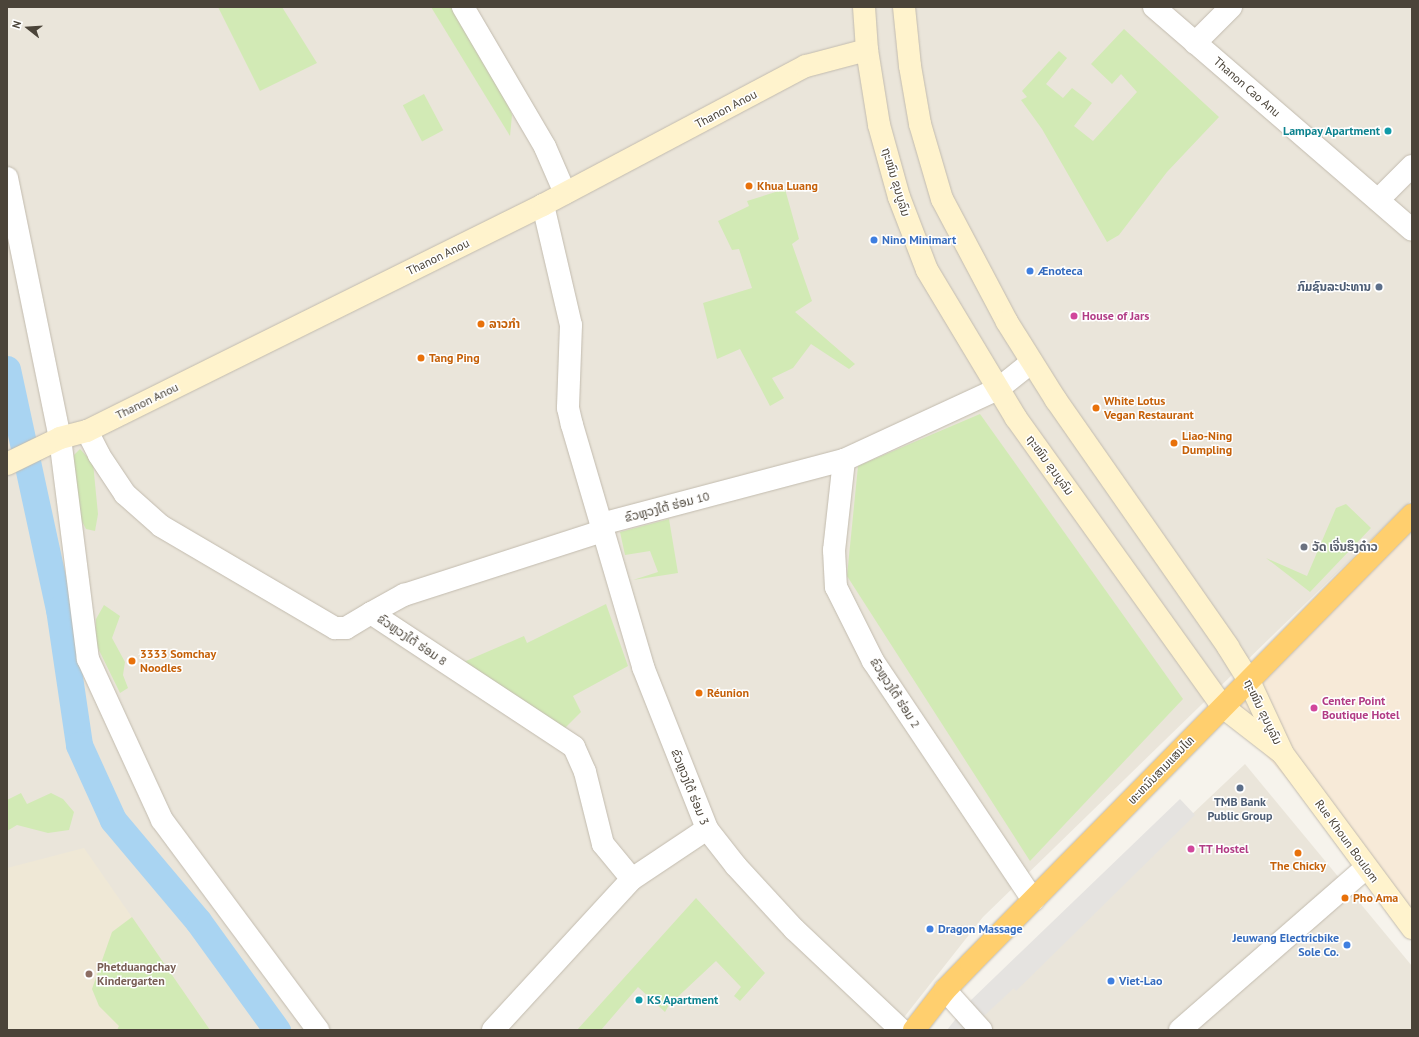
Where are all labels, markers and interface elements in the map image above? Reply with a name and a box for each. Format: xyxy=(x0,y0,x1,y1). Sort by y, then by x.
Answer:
north arrow xyxy=(8,8,48,48)
text: N xyxy=(9,19,24,30)
street label: Thanon Cao Anu xyxy=(1210,54,1284,120)
street label: Thanon Anou xyxy=(692,87,760,131)
place label: Lampay Apartment xyxy=(1282,124,1380,138)
marker: Lampay Apartment xyxy=(1383,126,1393,136)
street label: ຖະໜົນ ຂຸນບູລົມ xyxy=(879,146,913,218)
place label: Khua Luang xyxy=(757,179,818,193)
marker: Khua Luang xyxy=(744,181,754,191)
place label: Nino Minimart xyxy=(882,233,956,247)
marker: Nino Minimart xyxy=(869,235,879,245)
street label: Thanon Anou xyxy=(404,236,472,278)
place label: Ænoteca xyxy=(1038,264,1083,278)
marker: Ænoteca xyxy=(1025,266,1035,276)
place label: ກົມຊົນລະປະທານ xyxy=(1297,280,1371,294)
marker: ກົມຊົນລະປະທານ xyxy=(1374,282,1384,292)
place label: House of Jars xyxy=(1082,309,1149,323)
marker: House of Jars xyxy=(1069,311,1079,321)
place label: ລາວກໍາ xyxy=(489,317,520,331)
marker: ລາວກໍາ xyxy=(476,319,486,329)
place label: Tang Ping xyxy=(429,351,480,365)
marker: Tang Ping xyxy=(416,353,426,363)
street label: Thanon Anou xyxy=(113,380,181,422)
place label: White Lotus Vegan Restaurant xyxy=(1104,394,1194,422)
marker: White Lotus Vegan Restaurant xyxy=(1091,403,1101,413)
place label: Liao-Ning Dumpling xyxy=(1182,429,1232,457)
street label: ຖະໜົນ ຂຸນບູລົມ xyxy=(1023,432,1077,498)
marker: Liao-Ning Dumpling xyxy=(1169,438,1179,448)
street label: ຂົວຫຼວງໃຕ້ ຮ່ອມ 10 xyxy=(623,489,711,525)
place label: ວັດ ເຈີ່ນຮຶງດ໋າວ xyxy=(1312,540,1378,554)
marker: ວັດ ເຈີ່ນຮຶງດ໋າວ xyxy=(1299,542,1309,552)
street label: ຂົວຫຼວງໃຕ້ ຮ່ອມ 8 xyxy=(374,611,450,669)
place label: 3333 Somchay Noodles xyxy=(140,647,216,675)
street label: ຂົວຫຼວງໃຕ້ ຮ່ອມ 2 xyxy=(867,655,923,731)
marker: 3333 Somchay Noodles xyxy=(127,656,137,666)
street label: ຖະໜົນ ຂຸນບູລົມ xyxy=(1241,677,1285,747)
place label: Réunion xyxy=(707,686,749,700)
marker: Réunion xyxy=(694,688,704,698)
place label: Center Point Boutique Hotel xyxy=(1322,694,1399,722)
marker: Center Point Boutique Hotel xyxy=(1309,703,1319,713)
street label: ທະຫນົນສາມແສນໄທ xyxy=(1125,733,1197,807)
street label: ຂົວຫຼວງໃຕ້ ຮ່ອມ 3 xyxy=(668,747,712,827)
marker: TMB Bank Public Group xyxy=(1235,783,1245,793)
place label: TMB Bank Public Group xyxy=(1207,795,1273,823)
street label: Rue Khoun Boulom xyxy=(1312,797,1382,885)
place label: TT Hostel xyxy=(1199,842,1249,856)
marker: TT Hostel xyxy=(1186,844,1196,854)
marker: The Chicky xyxy=(1293,848,1303,858)
place label: The Chicky xyxy=(1270,859,1326,873)
place label: Pho Ama xyxy=(1353,891,1399,905)
marker: Pho Ama xyxy=(1340,893,1350,903)
place label: Dragon Massage xyxy=(938,922,1023,936)
marker: Dragon Massage xyxy=(925,924,935,934)
place label: Jeuwang Electricbike Sole Co. xyxy=(1232,931,1339,959)
marker: Jeuwang Electricbike Sole Co. xyxy=(1342,940,1352,950)
place label: Phetduangchay Kindergarten xyxy=(97,960,176,988)
marker: Phetduangchay Kindergarten xyxy=(84,969,94,979)
place label: Viet-Lao xyxy=(1119,974,1162,988)
marker: Viet-Lao xyxy=(1106,976,1116,986)
place label: KS Apartment xyxy=(647,993,719,1007)
marker: KS Apartment xyxy=(634,995,644,1005)

